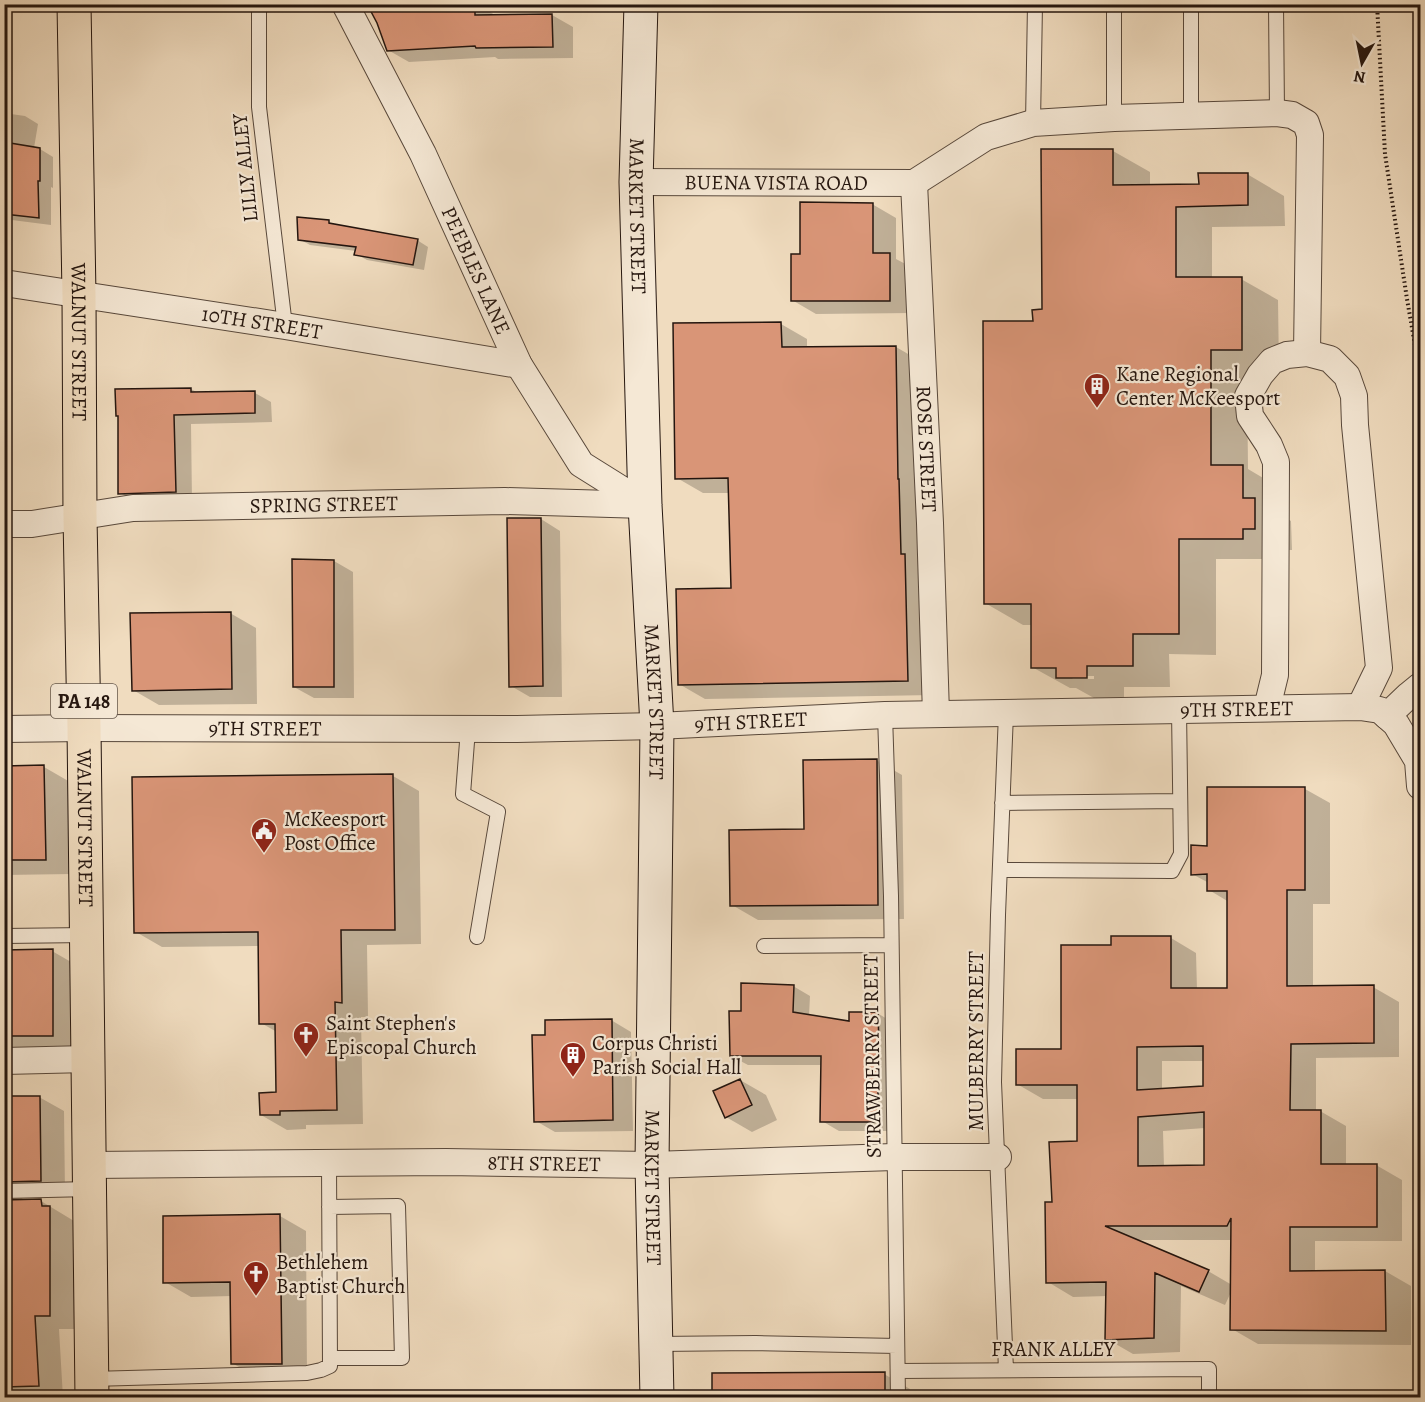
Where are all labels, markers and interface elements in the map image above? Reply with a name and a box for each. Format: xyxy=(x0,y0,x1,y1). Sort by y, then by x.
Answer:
north arrow xyxy=(1332,33,1392,93)
text: N xyxy=(1352,65,1367,89)
street label: LILLY ALLEY xyxy=(225,112,265,224)
street label: MARKET STREET xyxy=(622,138,653,295)
street label: BUENA VISTA ROAD xyxy=(684,168,868,197)
street label: PEEBLES LANE xyxy=(435,202,517,339)
street label: WALNUT STREET xyxy=(64,262,94,422)
street label: 10TH STREET xyxy=(200,299,325,346)
place label: Kane Regional Center McKeesport xyxy=(1116,360,1280,412)
building icon: Kane Regional Center McKeesport xyxy=(1082,371,1112,409)
street label: ROSE STREET xyxy=(910,385,943,513)
street label: SPRING STREET xyxy=(249,489,399,520)
street label: MARKET STREET xyxy=(637,623,671,780)
road number: PA 148 xyxy=(51,684,117,718)
street label: 9TH STREET xyxy=(1180,694,1294,724)
street label: 9TH STREET xyxy=(694,705,808,738)
street label: 9TH STREET xyxy=(209,714,322,743)
street label: WALNUT STREET xyxy=(70,748,100,908)
place label: McKeesport Post Office xyxy=(284,805,386,857)
public building icon: McKeesport Post Office xyxy=(249,816,279,854)
street label: MULBERRY STREET xyxy=(962,950,990,1131)
street label: STRAWBERRY STREET xyxy=(856,953,888,1158)
place label: Saint Stephen's Episcopal Church xyxy=(326,1009,477,1061)
church icon: Saint Stephen's Episcopal Church xyxy=(291,1020,321,1058)
place label: Corpus Christi Parish Social Hall xyxy=(592,1029,741,1081)
building icon: Corpus Christi Parish Social Hall xyxy=(558,1040,588,1078)
street label: MARKET STREET xyxy=(638,1109,668,1266)
street label: 8TH STREET xyxy=(487,1149,601,1178)
place label: Bethlehem Baptist Church xyxy=(276,1248,405,1300)
church icon: Bethlehem Baptist Church xyxy=(241,1259,271,1297)
street label: FRANK ALLEY xyxy=(991,1335,1116,1363)

